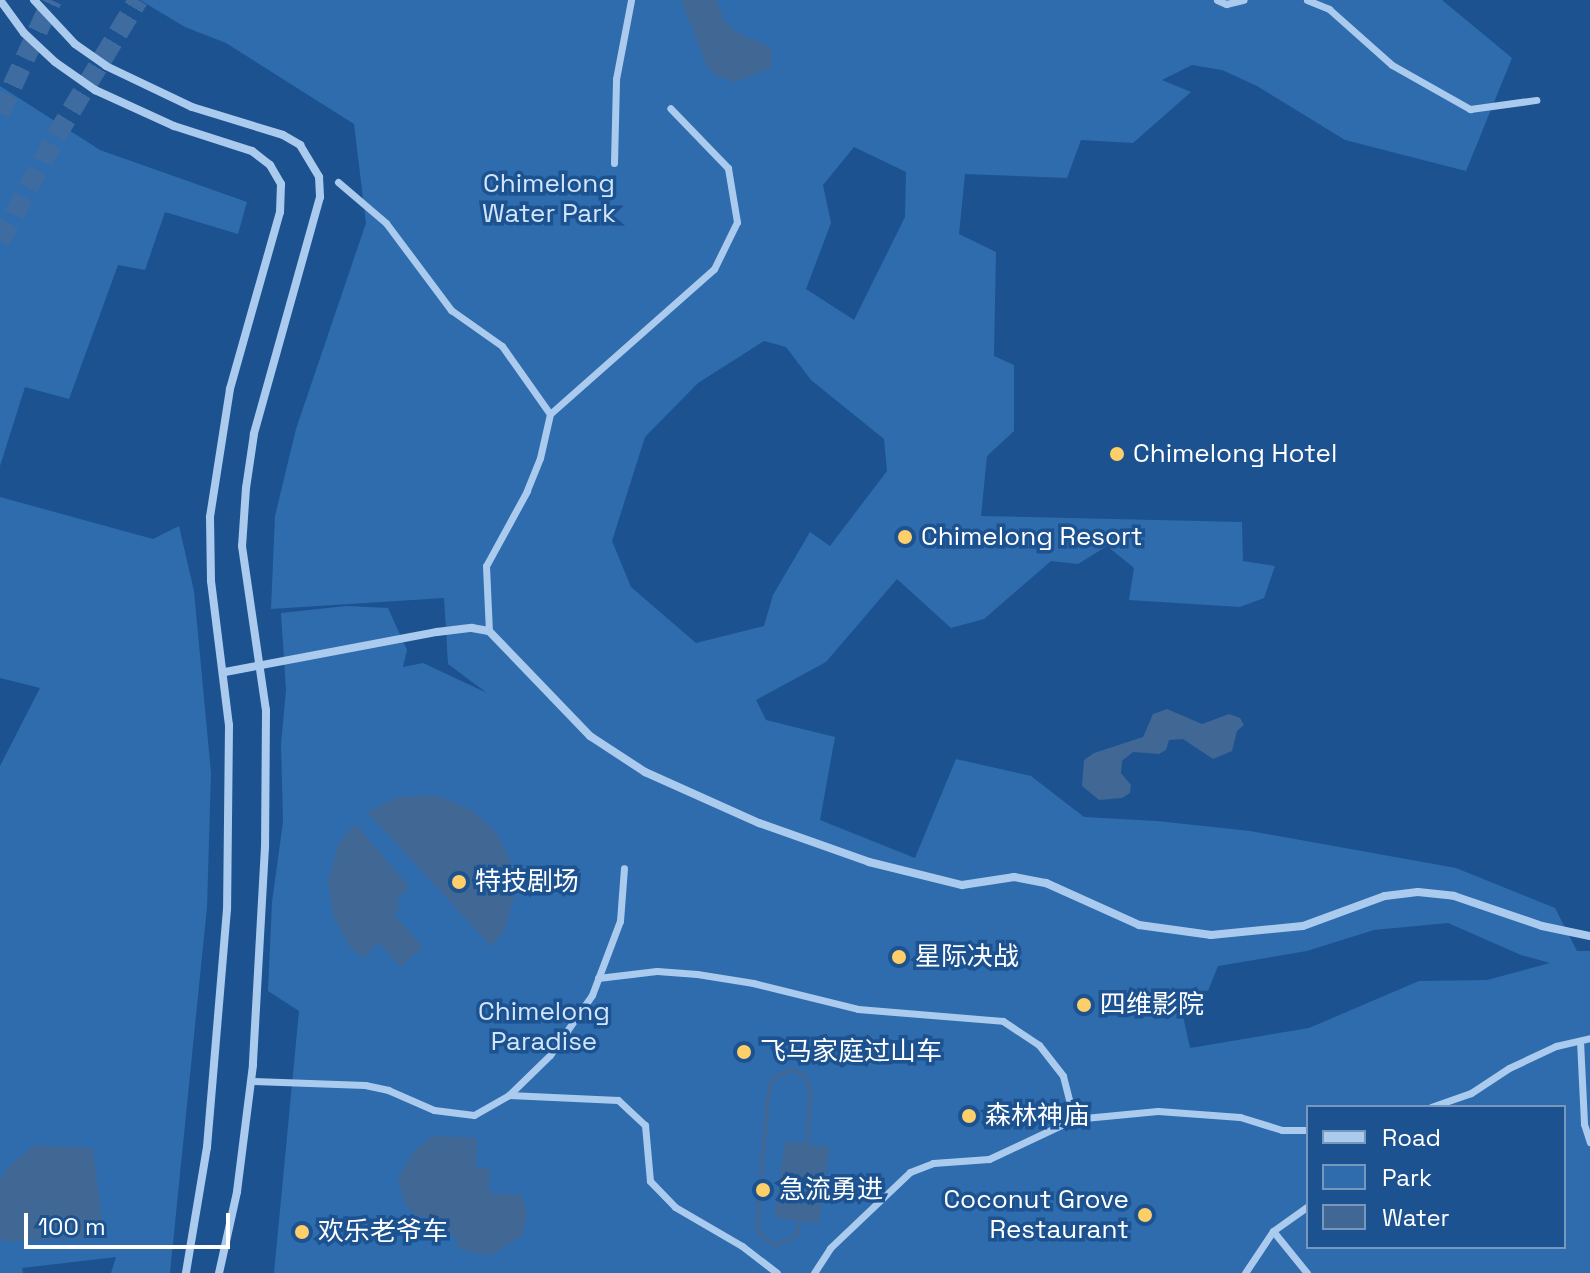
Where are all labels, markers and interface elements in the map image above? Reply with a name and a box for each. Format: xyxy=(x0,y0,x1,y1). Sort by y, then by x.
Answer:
park label: Chimelong Water Park xyxy=(482,168,616,230)
place label: Chimelong Hotel xyxy=(1133,438,1337,470)
marker: Chimelong Hotel xyxy=(1108,445,1126,463)
place label: Chimelong Resort xyxy=(921,521,1143,553)
marker: Chimelong Resort xyxy=(896,528,914,546)
place label: 特技剧场 xyxy=(475,866,579,898)
marker: 特技剧场 xyxy=(450,873,468,891)
place label: 星际决战 xyxy=(915,941,1019,973)
marker: 星际决战 xyxy=(890,948,908,966)
place label: 四维影院 xyxy=(1100,989,1204,1021)
park label: Chimelong Paradise xyxy=(478,996,610,1058)
marker: 四维影院 xyxy=(1075,996,1093,1014)
place label: 飞马家庭过山车 xyxy=(760,1036,942,1068)
marker: 飞马家庭过山车 xyxy=(735,1043,753,1061)
place label: 森林神庙 xyxy=(985,1100,1089,1132)
legend xyxy=(1306,1105,1566,1249)
marker: 森林神庙 xyxy=(960,1107,978,1125)
text: Road xyxy=(1382,1122,1441,1153)
text: Park xyxy=(1382,1162,1432,1193)
place label: 急流勇进 xyxy=(779,1174,883,1206)
marker: 急流勇进 xyxy=(754,1181,772,1199)
place label: Coconut Grove Restaurant xyxy=(943,1184,1129,1246)
scale bar xyxy=(28,1197,234,1247)
text: Water xyxy=(1382,1202,1450,1233)
marker: Coconut Grove Restaurant xyxy=(1136,1206,1154,1224)
text: 100 m xyxy=(38,1211,106,1242)
place label: 欢乐老爷车 xyxy=(318,1216,448,1248)
marker: 欢乐老爷车 xyxy=(293,1223,311,1241)

